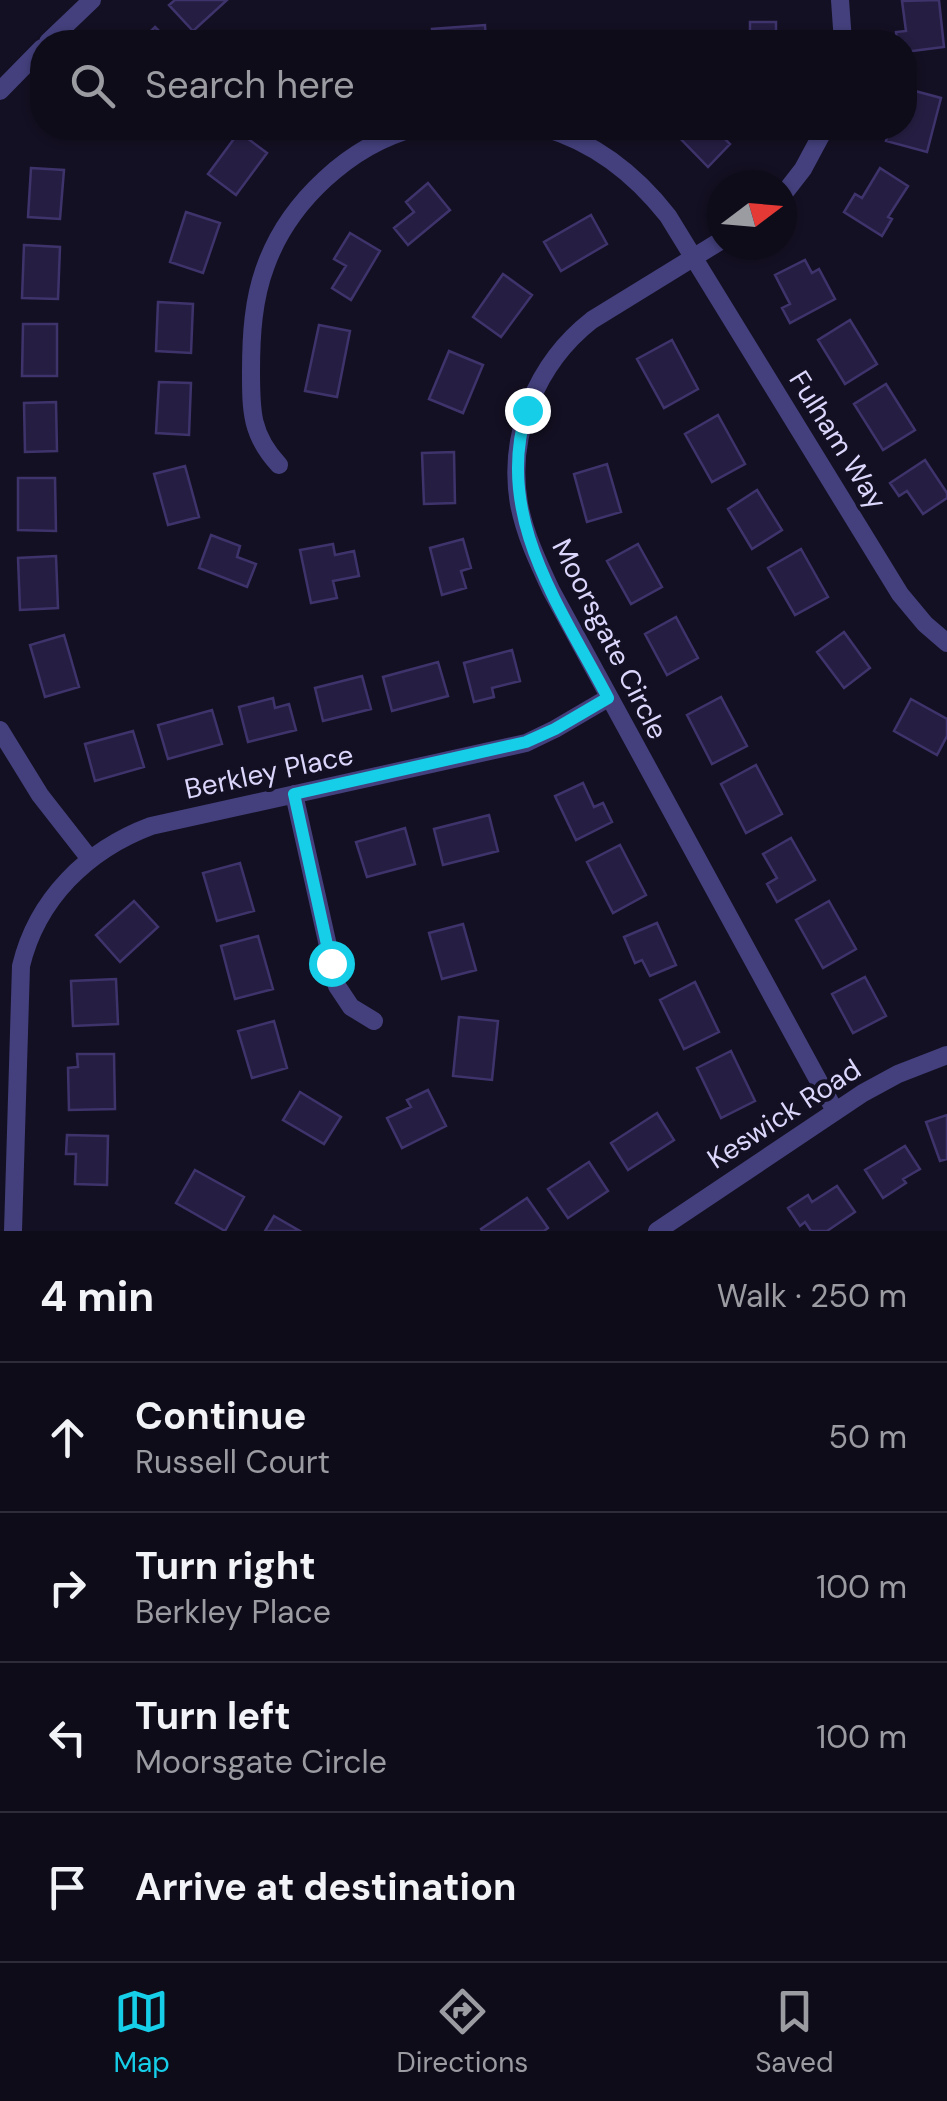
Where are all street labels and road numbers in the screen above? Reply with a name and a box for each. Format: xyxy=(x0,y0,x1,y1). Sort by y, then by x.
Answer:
street label: Fulham Way xyxy=(781,364,895,516)
street label: Moorsgate Circle xyxy=(543,532,677,746)
street label: Berkley Place xyxy=(181,736,357,808)
street label: Keswick Road xyxy=(700,1051,868,1177)

